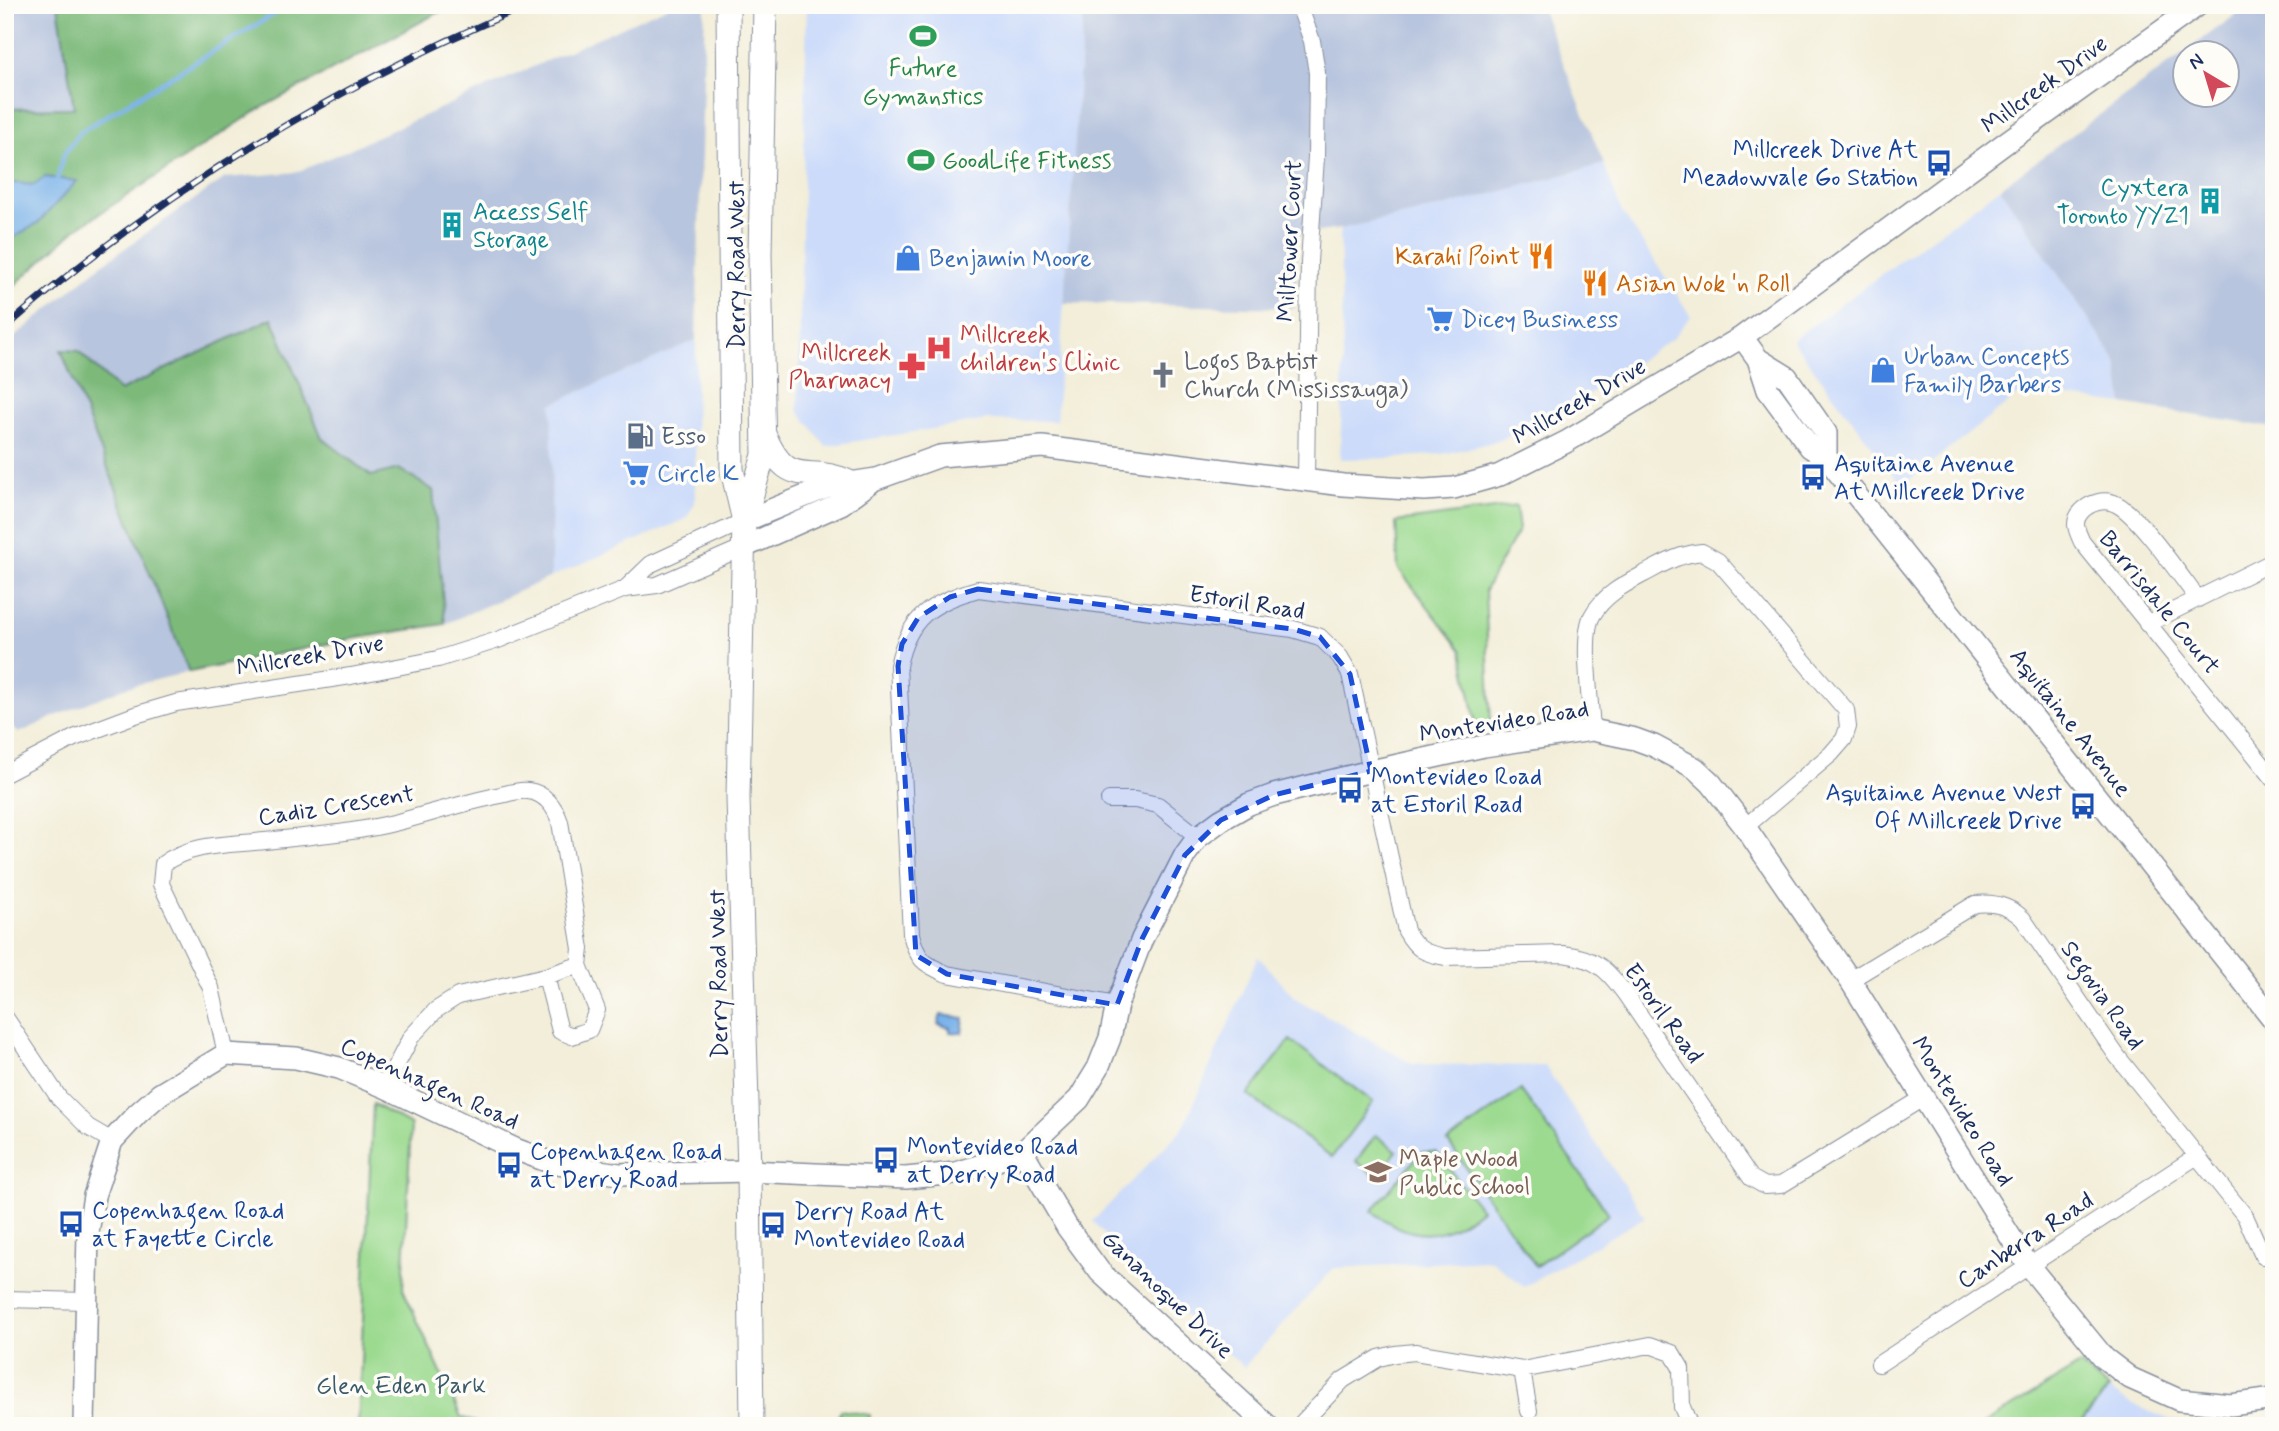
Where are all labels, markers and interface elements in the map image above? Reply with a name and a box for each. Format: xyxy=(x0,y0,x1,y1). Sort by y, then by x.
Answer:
sports icon: Future Gymanstics xyxy=(908,21,938,51)
street label: Millcreek Drive xyxy=(1975,29,2114,142)
north arrow xyxy=(2170,38,2240,108)
text: N xyxy=(2184,48,2209,76)
place label: Future Gymanstics xyxy=(862,54,984,113)
place label: Millcreek Drive At Meadowvale Go Station xyxy=(1682,135,1918,194)
sports icon: GoodLife Fitness xyxy=(906,145,936,175)
place label: GoodLife Fitness xyxy=(942,146,1111,177)
bus stop icon: Millcreek Drive At Meadowvale Go Station xyxy=(1924,148,1954,178)
street label: Milltower Court xyxy=(1271,159,1310,323)
place label: Cyxtera Toronto YYZ1 xyxy=(2056,173,2189,232)
street label: Derry Road West xyxy=(722,180,753,350)
building icon: Cyxtera Toronto YYZ1 xyxy=(2195,186,2225,216)
place label: Access Self Storage xyxy=(473,197,588,256)
building icon: Access Self Storage xyxy=(437,210,467,240)
restaurant icon: Karahi Point xyxy=(1526,241,1556,271)
place label: Karahi Point xyxy=(1395,242,1520,273)
shop icon: Benjamin Moore xyxy=(893,243,923,273)
place label: Benjamin Moore xyxy=(929,244,1092,275)
restaurant icon: Asian Wok 'n Roll xyxy=(1580,268,1610,298)
place label: Asian Wok 'n Roll xyxy=(1616,269,1791,300)
supermarket icon: Dicey Business xyxy=(1425,304,1455,334)
place label: Dicey Business xyxy=(1461,305,1619,336)
place label: Millcreek children's Clinic xyxy=(960,320,1120,379)
hospital icon: Millcreek children's Clinic xyxy=(924,333,954,363)
place label: Millcreek Pharmacy xyxy=(788,338,891,397)
place label: Urban Concepts Family Barbers xyxy=(1904,342,2069,401)
place label: Logos Baptist Church (Mississauga) xyxy=(1184,347,1409,408)
pharmacy icon: Millcreek Pharmacy xyxy=(897,351,927,381)
street label: Millcreek Drive xyxy=(1507,352,1652,453)
shop icon: Urban Concepts Family Barbers xyxy=(1868,355,1898,385)
church icon: Logos Baptist Church (Mississauga) xyxy=(1148,360,1178,390)
fuel station icon: Esso xyxy=(625,421,655,451)
place label: Esso xyxy=(661,422,706,453)
place label: Aquitaine Avenue At Millcreek Drive xyxy=(1834,449,2025,508)
supermarket icon: Circle K xyxy=(621,458,651,488)
place label: Circle K xyxy=(657,459,739,490)
bus stop icon: Aquitaine Avenue At Millcreek Drive xyxy=(1798,462,1828,492)
street label: Barrisdale Court xyxy=(2091,525,2226,681)
street label: Estoril Road xyxy=(1187,579,1307,628)
street label: Millcreek Drive xyxy=(234,628,386,685)
street label: Aquitaine Avenue xyxy=(2002,642,2138,804)
street label: Montevideo Road xyxy=(1417,694,1591,751)
place label: Montevideo Road at Estoril Road xyxy=(1371,762,1542,821)
bus stop icon: Montevideo Road at Estoril Road xyxy=(1335,775,1365,805)
place label: Aquitaine Avenue West Of Millcreek Drive xyxy=(1825,778,2062,837)
street label: Cadiz Crescent xyxy=(256,779,417,834)
bus stop icon: Aquitaine Avenue West Of Millcreek Drive xyxy=(2068,791,2098,821)
street label: Derry Road West xyxy=(703,889,736,1059)
street label: Segovia Road xyxy=(2050,935,2151,1058)
street label: Estoril Road xyxy=(1616,958,1710,1070)
street label: Copenhagen Road xyxy=(334,1031,524,1140)
street label: Montevideo Road xyxy=(1903,1031,2020,1193)
place label: Montevideo Road at Derry Road xyxy=(907,1132,1078,1191)
place label: Copenhagen Road at Derry Road xyxy=(530,1137,722,1196)
place label: Maple Wood Public School xyxy=(1399,1144,1530,1203)
bus stop icon: Montevideo Road at Derry Road xyxy=(871,1145,901,1175)
bus stop icon: Copenhagen Road at Derry Road xyxy=(494,1150,524,1180)
school or university icon: Maple Wood Public School xyxy=(1363,1157,1393,1187)
street label: Canberra Road xyxy=(1952,1186,2100,1297)
place label: Copenhagen Road at Fayette Circle xyxy=(92,1196,284,1255)
place label: Derry Road At Montevideo Road xyxy=(794,1197,965,1256)
bus stop icon: Copenhagen Road at Fayette Circle xyxy=(56,1209,86,1239)
bus stop icon: Derry Road At Montevideo Road xyxy=(758,1210,788,1240)
street label: Gananoque Drive xyxy=(1094,1224,1240,1366)
park label: Glen Eden Park xyxy=(316,1371,486,1402)

